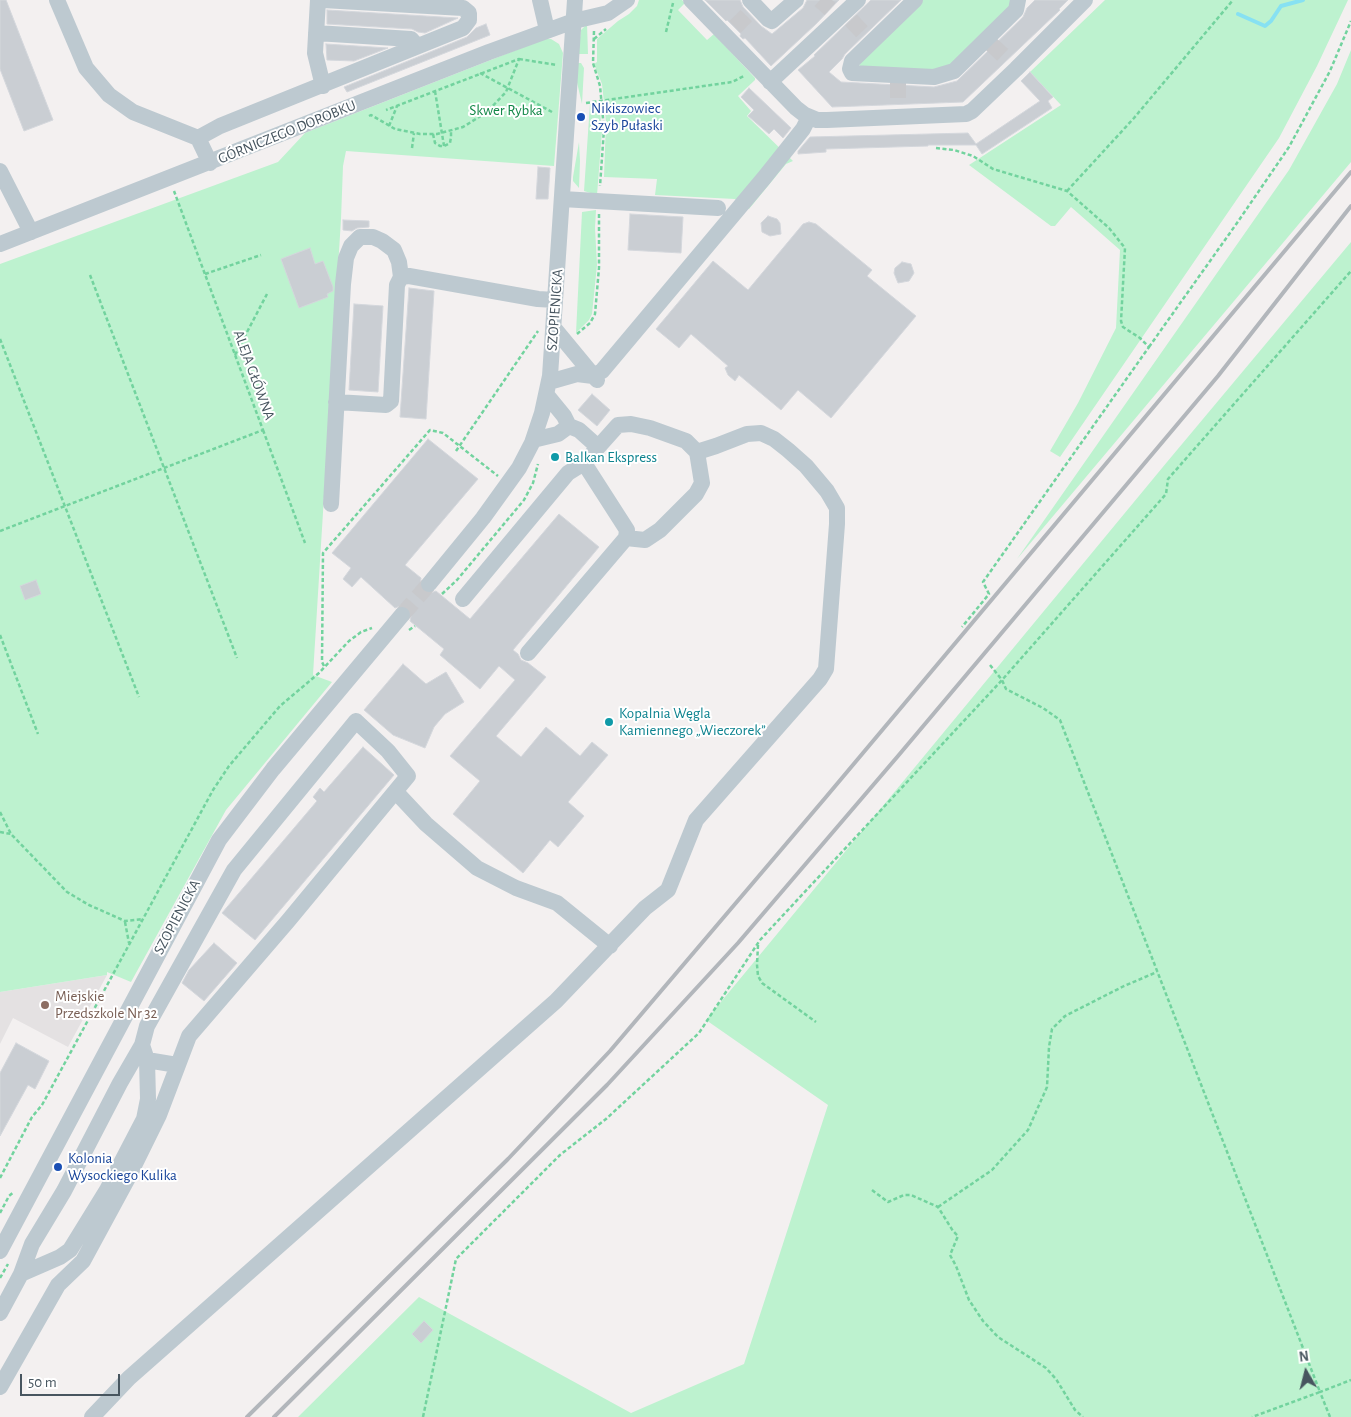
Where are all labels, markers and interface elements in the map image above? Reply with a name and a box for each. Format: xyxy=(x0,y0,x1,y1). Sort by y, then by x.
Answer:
street label: GÓRNICZEGO DOROBKU xyxy=(215,96,359,168)
place label: Nikiszowiec Szyb Pułaski xyxy=(591,99,663,134)
park label: Skwer Rybka xyxy=(469,101,543,119)
marker: Nikiszowiec Szyb Pułaski xyxy=(575,111,587,123)
street label: SZOPIENICKA xyxy=(543,268,567,352)
street label: ALEJA GŁÓWNA xyxy=(229,328,279,422)
place label: Balkan Ekspress xyxy=(565,448,657,466)
marker: Balkan Ekspress xyxy=(549,451,561,463)
place label: Kopalnia Węgla Kamiennego „Wieczorek” xyxy=(619,704,766,739)
marker: Kopalnia Węgla Kamiennego „Wieczorek” xyxy=(603,716,615,728)
street label: SZOPIENICKA xyxy=(150,876,204,958)
place label: Miejskie Przedszkole Nr 32 xyxy=(55,987,157,1022)
marker: Miejskie Przedszkole Nr 32 xyxy=(39,999,51,1011)
place label: Kolonia Wysockiego Kulika xyxy=(68,1149,177,1184)
marker: Kolonia Wysockiego Kulika xyxy=(52,1161,64,1173)
north arrow xyxy=(1281,1347,1331,1397)
text: N xyxy=(1298,1350,1310,1365)
scale bar xyxy=(22,1364,122,1396)
text: 50 m xyxy=(28,1375,57,1390)

